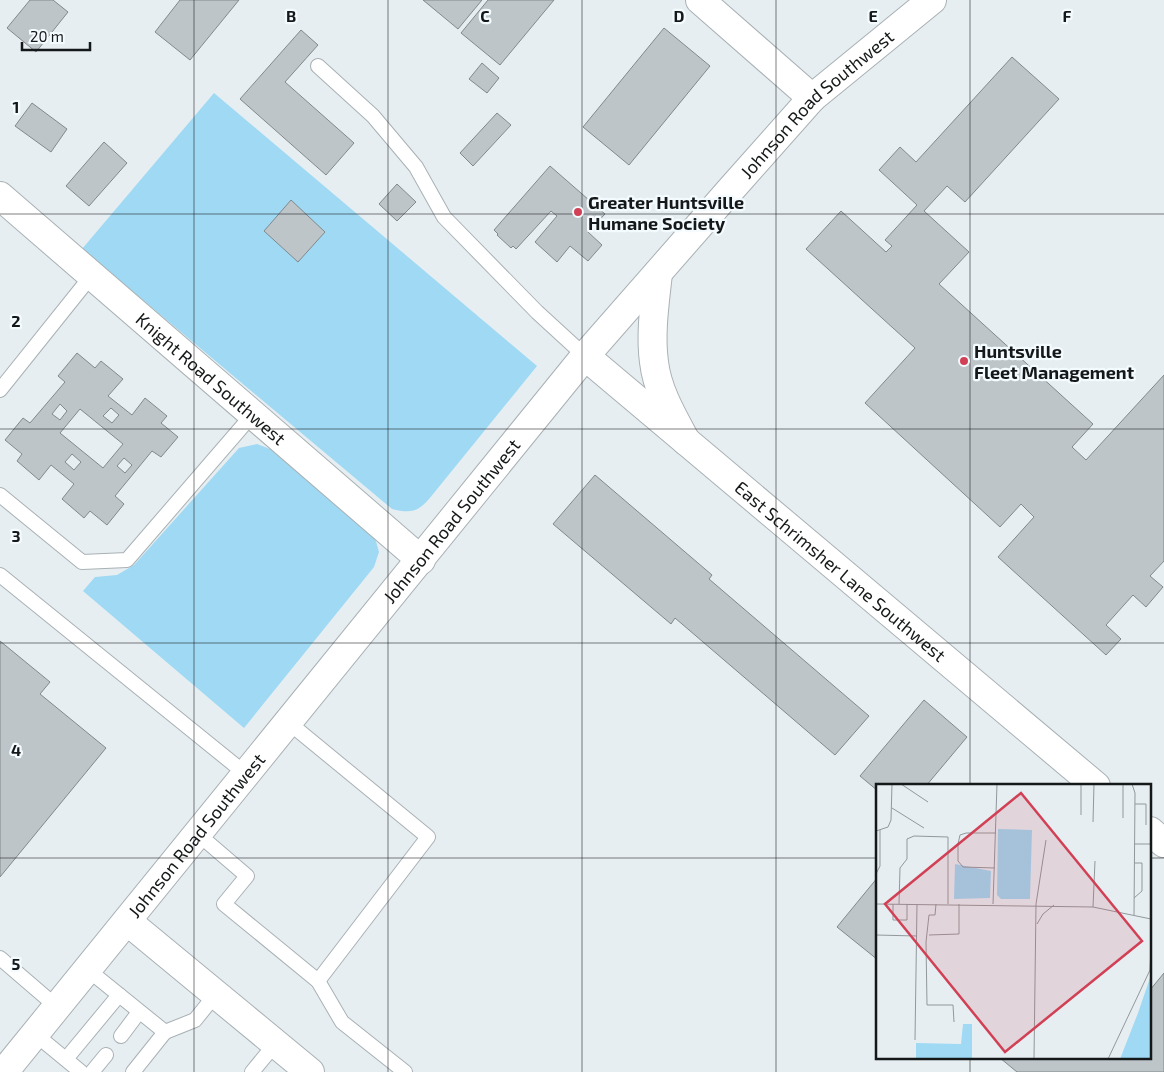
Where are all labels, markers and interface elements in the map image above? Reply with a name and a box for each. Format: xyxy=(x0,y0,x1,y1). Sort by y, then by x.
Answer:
text: B xyxy=(286,6,296,25)
text: C xyxy=(480,6,490,25)
text: D xyxy=(674,6,685,25)
text: E xyxy=(868,6,878,25)
text: F xyxy=(1063,6,1072,25)
scale bar xyxy=(22,20,90,52)
street label: Johnson Road Southwest xyxy=(735,25,898,183)
text: 20 m xyxy=(30,27,64,45)
text: 1 xyxy=(13,97,19,116)
place label: Greater Huntsville Humane Society xyxy=(588,191,744,234)
marker: Greater Huntsville Humane Society xyxy=(572,206,584,218)
street label: Knight Road Southwest xyxy=(132,308,291,449)
text: 2 xyxy=(11,311,21,330)
place label: Huntsville Fleet Management xyxy=(974,340,1135,383)
marker: Huntsville Fleet Management xyxy=(958,355,970,367)
street label: Johnson Road Southwest xyxy=(378,434,525,607)
street label: East Schrimsher Lane Southwest xyxy=(731,476,951,666)
text: 3 xyxy=(11,526,21,545)
text: 4 xyxy=(11,740,21,759)
street label: Johnson Road Southwest xyxy=(123,748,269,922)
inset map xyxy=(876,784,1152,1060)
text: 5 xyxy=(12,954,21,973)

